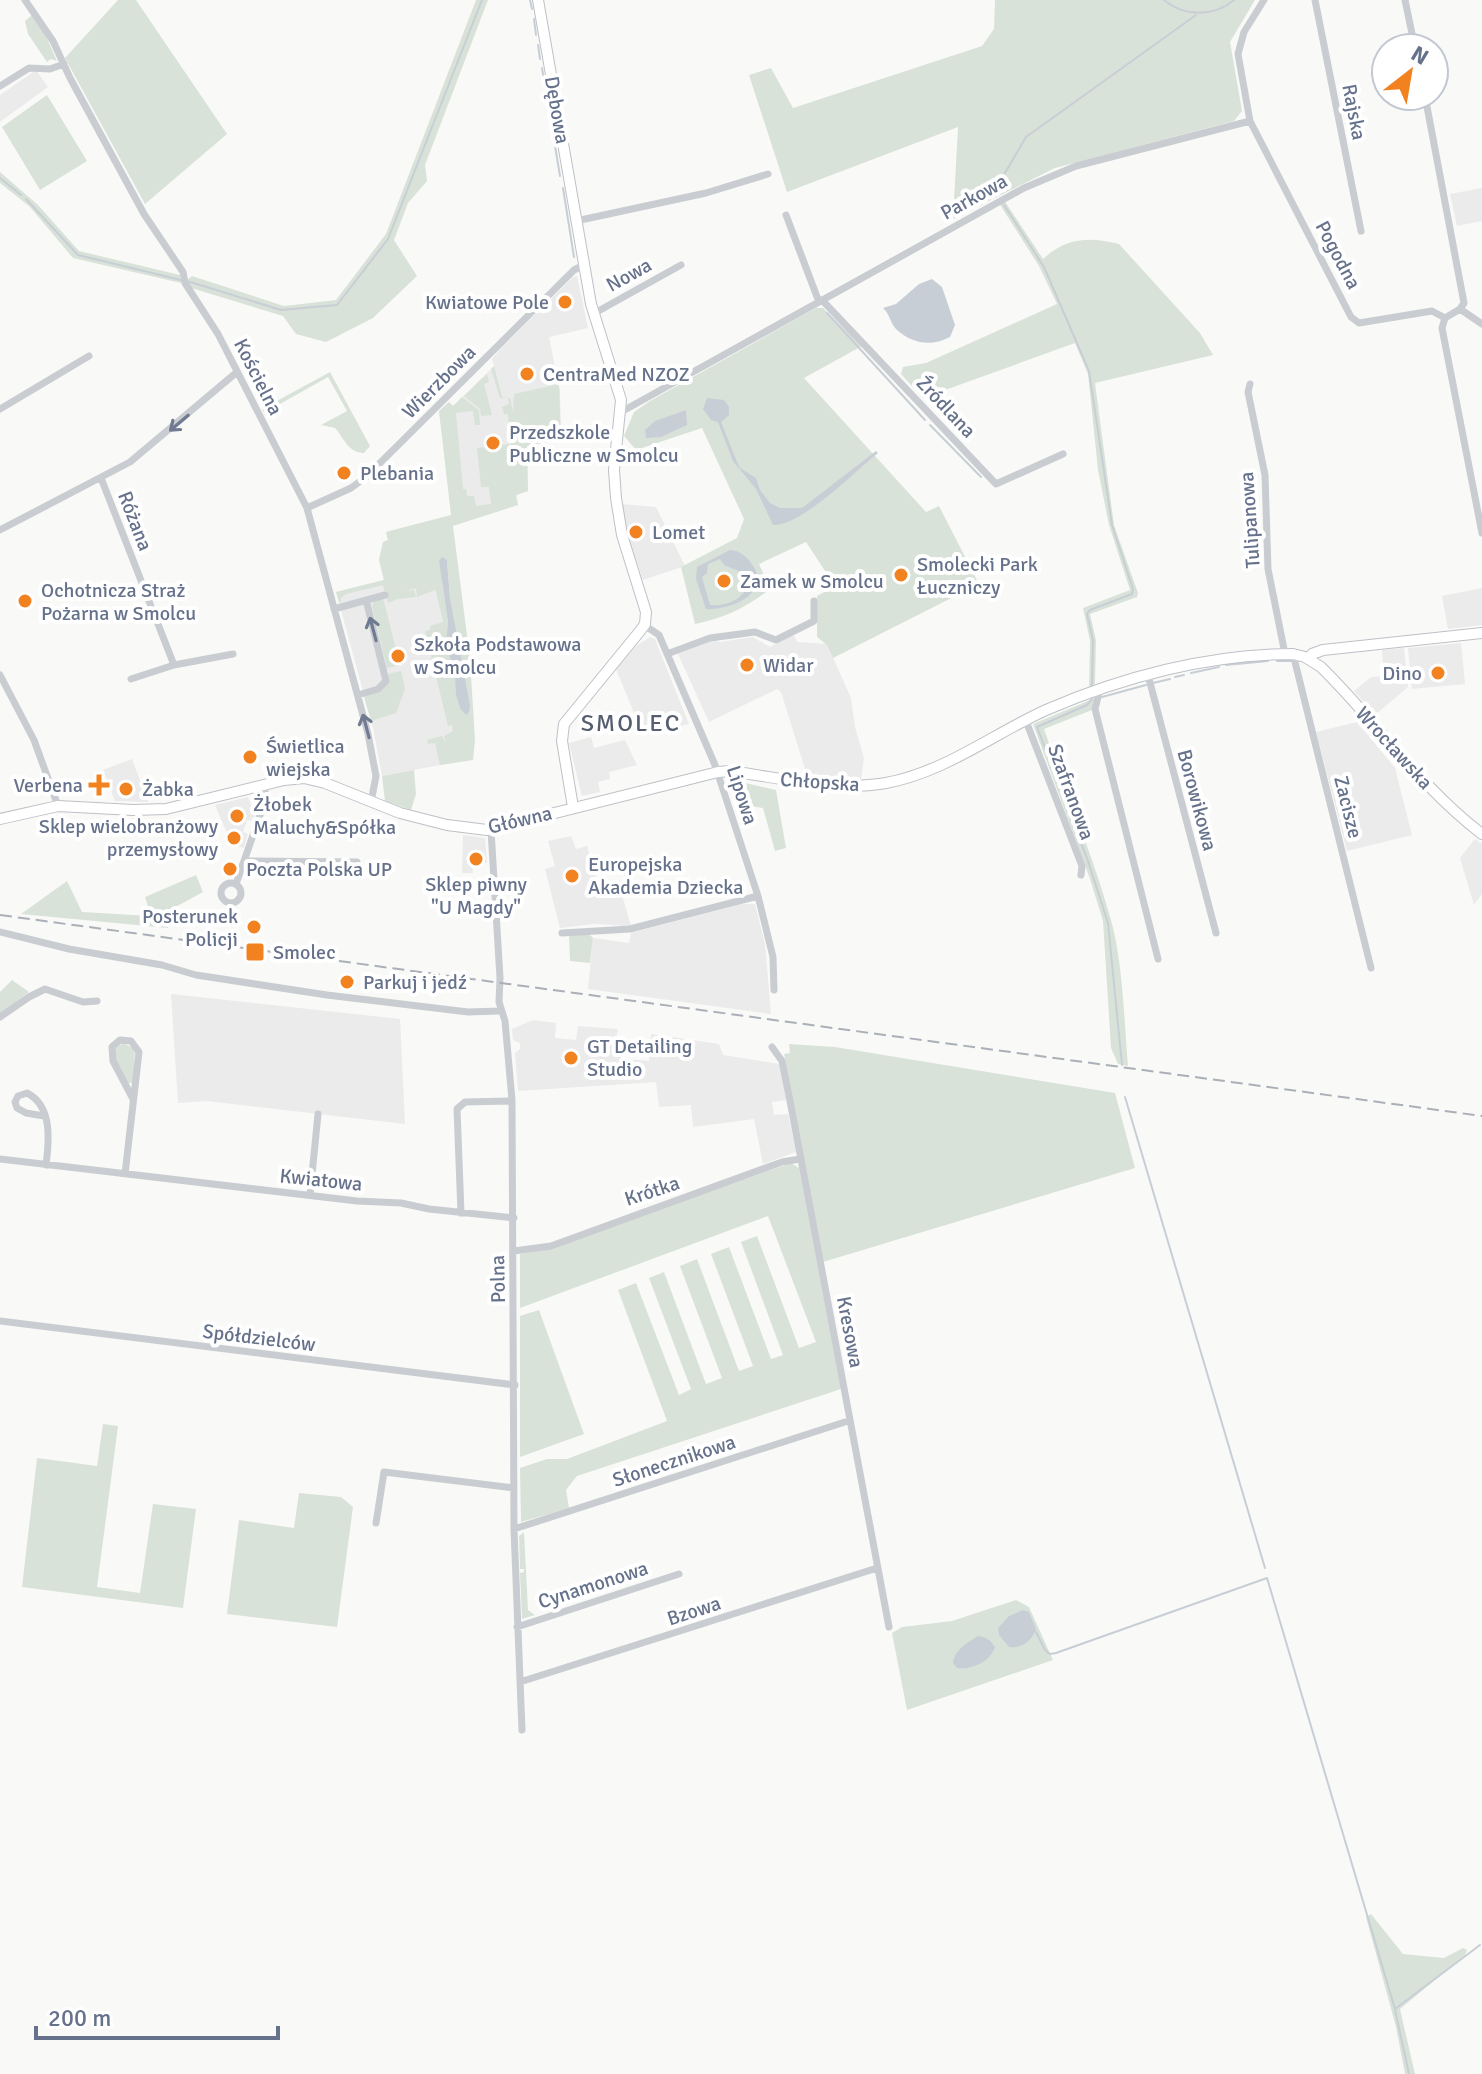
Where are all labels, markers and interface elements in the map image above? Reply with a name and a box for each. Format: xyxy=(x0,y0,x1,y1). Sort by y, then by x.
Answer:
north arrow xyxy=(1370,32,1450,112)
text: N xyxy=(1407,40,1434,71)
street label: Dębowa xyxy=(539,74,575,146)
street label: Rajska xyxy=(1336,82,1372,142)
street label: Parkowa xyxy=(936,168,1012,226)
street label: Pogodna xyxy=(1310,217,1366,293)
street label: Nowa xyxy=(602,252,656,298)
place label: Kwiatowe Pole xyxy=(425,290,549,315)
marker: Kwiatowe Pole xyxy=(556,293,574,311)
street label: Kościelna xyxy=(228,334,288,420)
street label: Wierzbowa xyxy=(397,340,481,424)
place label: CentraMed NZOZ xyxy=(543,362,690,387)
marker: CentraMed NZOZ xyxy=(518,365,536,383)
street label: Źródlana xyxy=(911,371,981,443)
one-way arrow xyxy=(169,414,189,432)
place label: Przedszkole Publiczne w Smolcu xyxy=(509,420,679,468)
marker: Przedszkole Publiczne w Smolcu xyxy=(484,434,502,452)
place label: Plebania xyxy=(360,461,434,486)
marker: Plebania xyxy=(335,464,353,482)
street label: Tulipanowa xyxy=(1234,471,1266,569)
street label: Różana xyxy=(112,488,158,554)
place label: Lomet xyxy=(652,520,705,545)
marker: Lomet xyxy=(627,523,645,541)
place label: Smolecki Park Łuczniczy xyxy=(917,552,1038,600)
marker: Smolecki Park Łuczniczy xyxy=(892,566,910,584)
place label: Zamek w Smolcu xyxy=(740,569,884,594)
marker: Zamek w Smolcu xyxy=(715,572,733,590)
place label: Ochotnicza Straż Pożarna w Smolcu xyxy=(41,578,196,626)
marker: Ochotnicza Straż Pożarna w Smolcu xyxy=(16,592,34,610)
one-way arrow xyxy=(365,617,380,642)
place label: Szkoła Podstawowa w Smolcu xyxy=(414,632,581,680)
marker: Szkoła Podstawowa w Smolcu xyxy=(389,647,407,665)
place label: Widar xyxy=(763,653,814,678)
marker: Widar xyxy=(738,656,756,674)
place label: Dino xyxy=(1382,661,1422,686)
marker: Dino xyxy=(1429,664,1447,682)
street label: Wrocławska xyxy=(1350,701,1438,795)
district label: SMOLEC xyxy=(581,708,681,738)
one-way arrow xyxy=(357,713,372,739)
place label: Świetlica wiejska xyxy=(266,734,345,782)
street label: Szafranowa xyxy=(1042,741,1100,843)
street label: Borowikowa xyxy=(1171,747,1223,853)
marker: Świetlica wiejska xyxy=(241,748,259,766)
street label: Lipowa xyxy=(721,762,763,828)
street label: Chłopska xyxy=(779,767,861,797)
place label: Verbena xyxy=(14,773,83,798)
street label: Zacisze xyxy=(1328,773,1368,841)
marker: Verbena xyxy=(90,776,108,794)
place label: Żabka xyxy=(142,777,194,802)
marker: Żabka xyxy=(117,780,135,798)
place label: Żłobek Maluchy&Spółka xyxy=(253,792,396,840)
street label: Główna xyxy=(485,800,555,840)
marker: Żłobek Maluchy&Spółka xyxy=(228,807,246,825)
place label: Sklep wielobranżowy przemysłowy xyxy=(39,814,219,862)
marker: Sklep wielobranżowy przemysłowy xyxy=(225,829,243,847)
marker: Sklep piwny "U Magdy" xyxy=(467,850,485,868)
place label: Europejska Akademia Dziecka xyxy=(588,852,743,900)
place label: Poczta Polska UP xyxy=(246,857,392,882)
marker: Poczta Polska UP xyxy=(221,860,239,878)
marker: Europejska Akademia Dziecka xyxy=(563,867,581,885)
place label: Sklep piwny "U Magdy" xyxy=(425,872,528,920)
place label: Posterunek Policji xyxy=(142,904,238,952)
marker: Posterunek Policji xyxy=(245,918,263,936)
place label: Smolec xyxy=(273,940,336,965)
marker: Smolec xyxy=(244,941,266,963)
place label: Parkuj i jedź xyxy=(363,970,467,995)
marker: Parkuj i jedź xyxy=(338,973,356,991)
place label: GT Detailing Studio xyxy=(587,1034,692,1082)
marker: GT Detailing Studio xyxy=(562,1049,580,1067)
street label: Kwiatowa xyxy=(278,1163,364,1197)
street label: Krótka xyxy=(621,1170,683,1212)
street label: Polna xyxy=(485,1255,511,1303)
street label: Kresowa xyxy=(831,1294,869,1370)
street label: Spółdzielców xyxy=(201,1319,317,1357)
street label: Słonecznikowa xyxy=(609,1429,739,1493)
street label: Cynamonowa xyxy=(535,1555,651,1615)
street label: Bzowa xyxy=(664,1591,724,1631)
scale bar xyxy=(36,1990,278,2040)
text: 200 m xyxy=(48,2003,111,2033)

